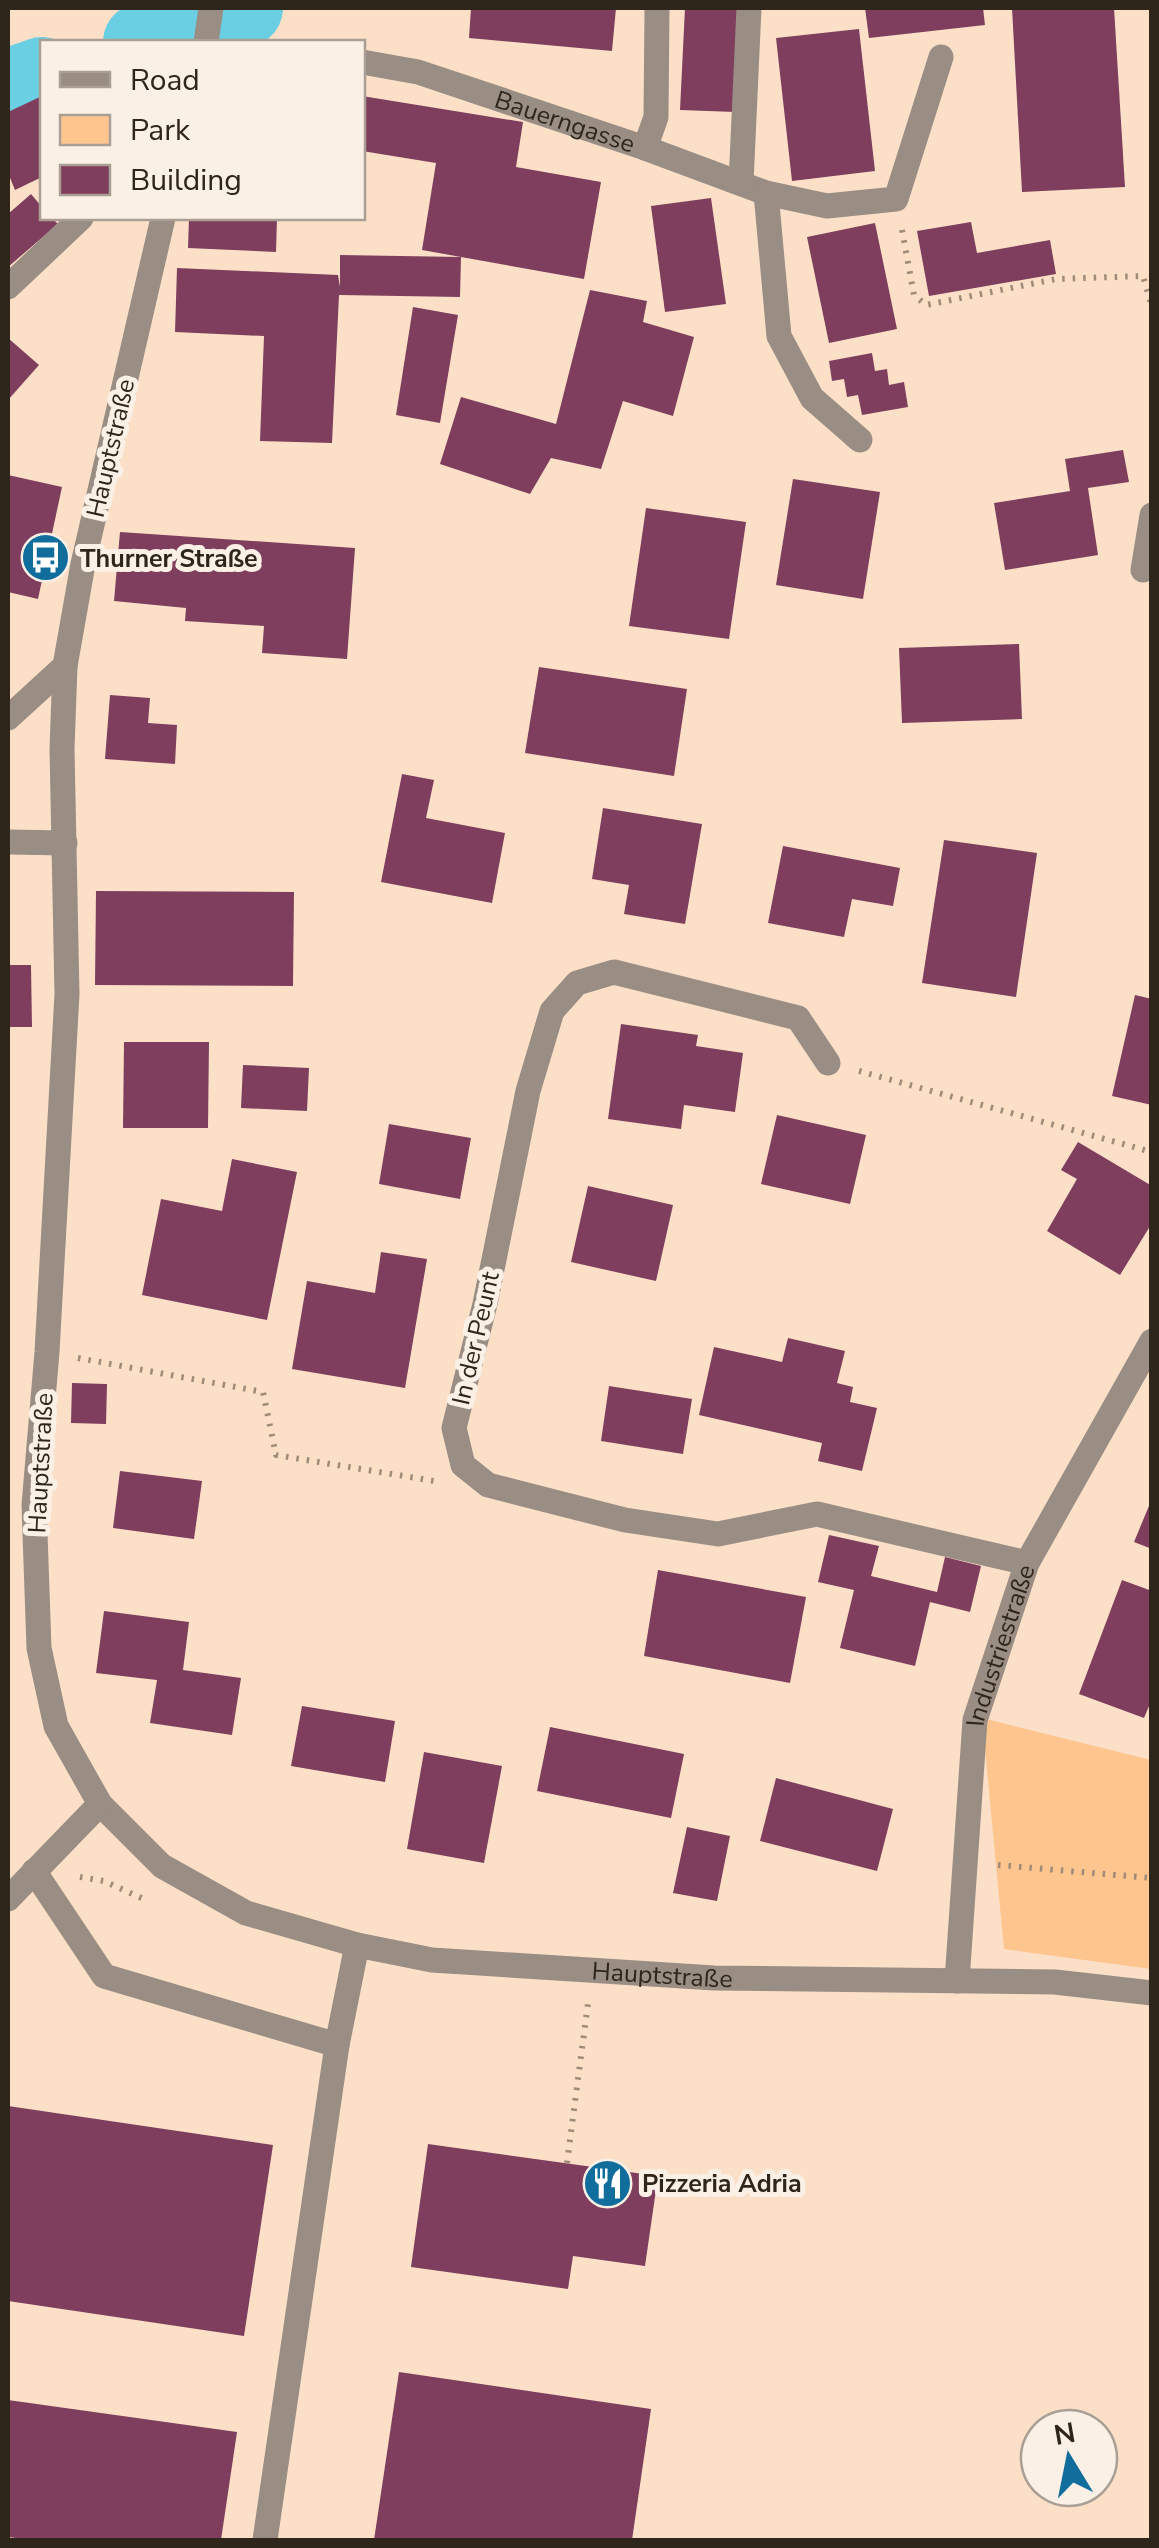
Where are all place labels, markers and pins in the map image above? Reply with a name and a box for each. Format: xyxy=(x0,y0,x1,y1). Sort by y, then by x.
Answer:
bus stop icon: Thurner Straße xyxy=(19,532,71,584)
place label: Thurner Straße xyxy=(80,542,258,576)
restaurant icon: Pizzeria Adria xyxy=(581,2157,633,2209)
place label: Pizzeria Adria xyxy=(642,2167,802,2201)

